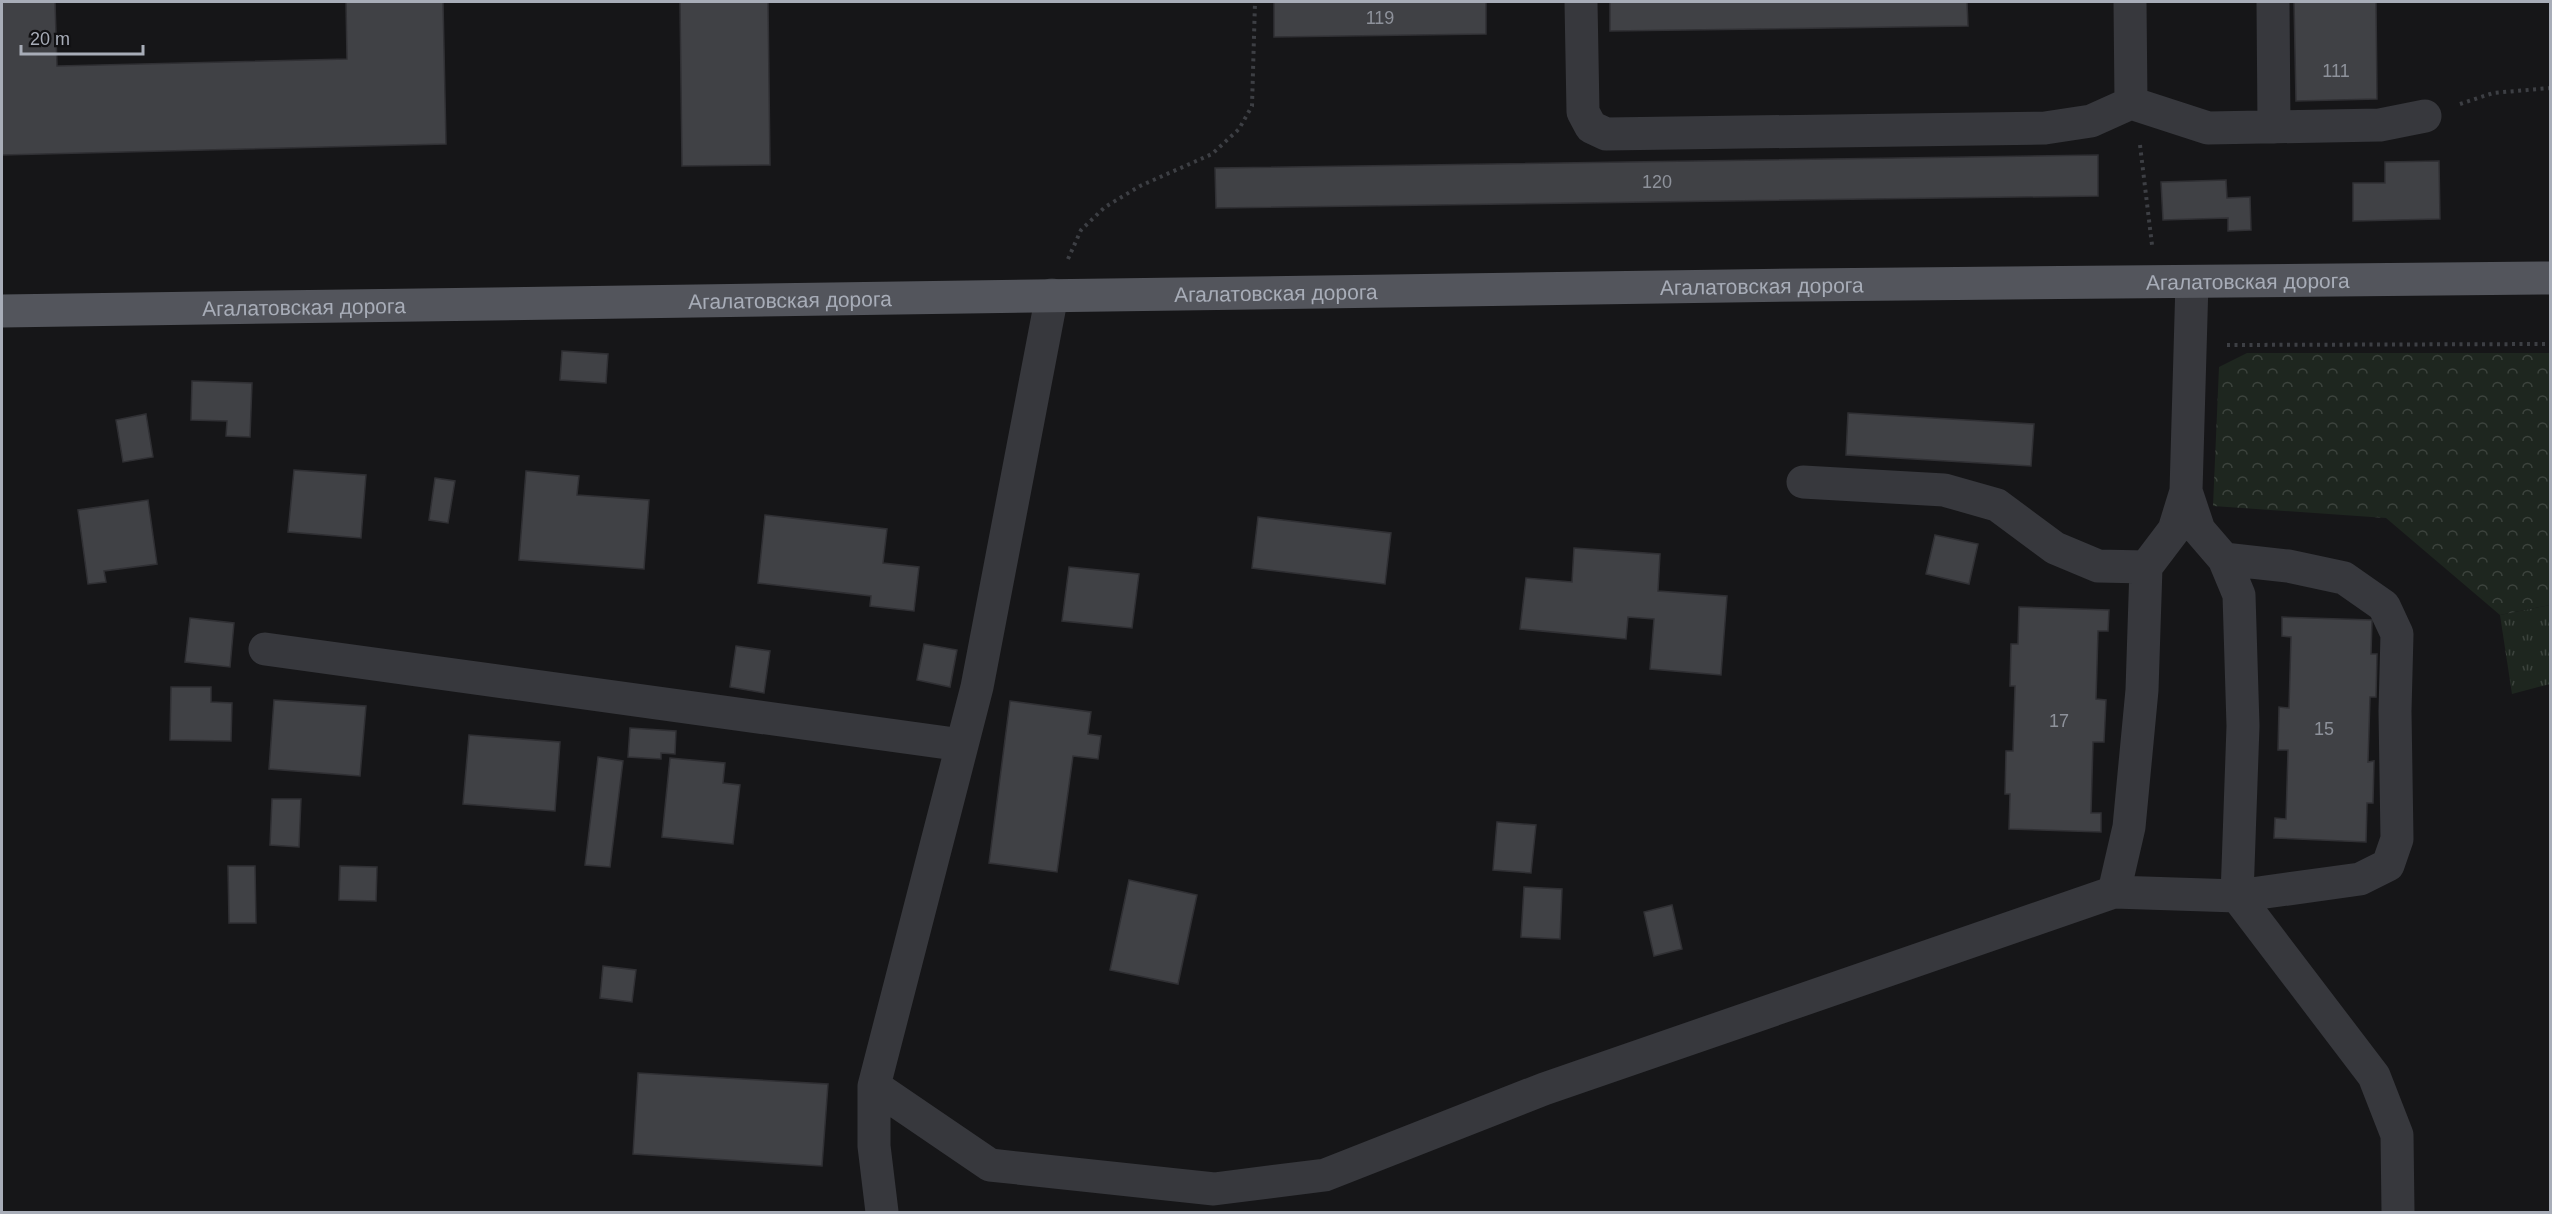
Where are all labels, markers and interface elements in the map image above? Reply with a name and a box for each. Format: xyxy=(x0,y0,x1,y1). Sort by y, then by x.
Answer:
house number: 119 xyxy=(1366,8,1394,28)
scale bar xyxy=(21,18,142,56)
text: 20 m xyxy=(30,29,70,49)
house number: 111 xyxy=(2322,61,2350,81)
house number: 120 xyxy=(1642,172,1672,192)
street label: Агалатовская дорога xyxy=(2146,268,2350,293)
street label: Агалатовская дорога xyxy=(1660,273,1864,299)
street label: Агалатовская дорога xyxy=(1174,280,1378,306)
street label: Агалатовская дорога xyxy=(688,287,892,313)
street label: Агалатовская дорога xyxy=(202,294,406,320)
house number: 17 xyxy=(2049,711,2069,731)
house number: 15 xyxy=(2314,719,2334,739)

